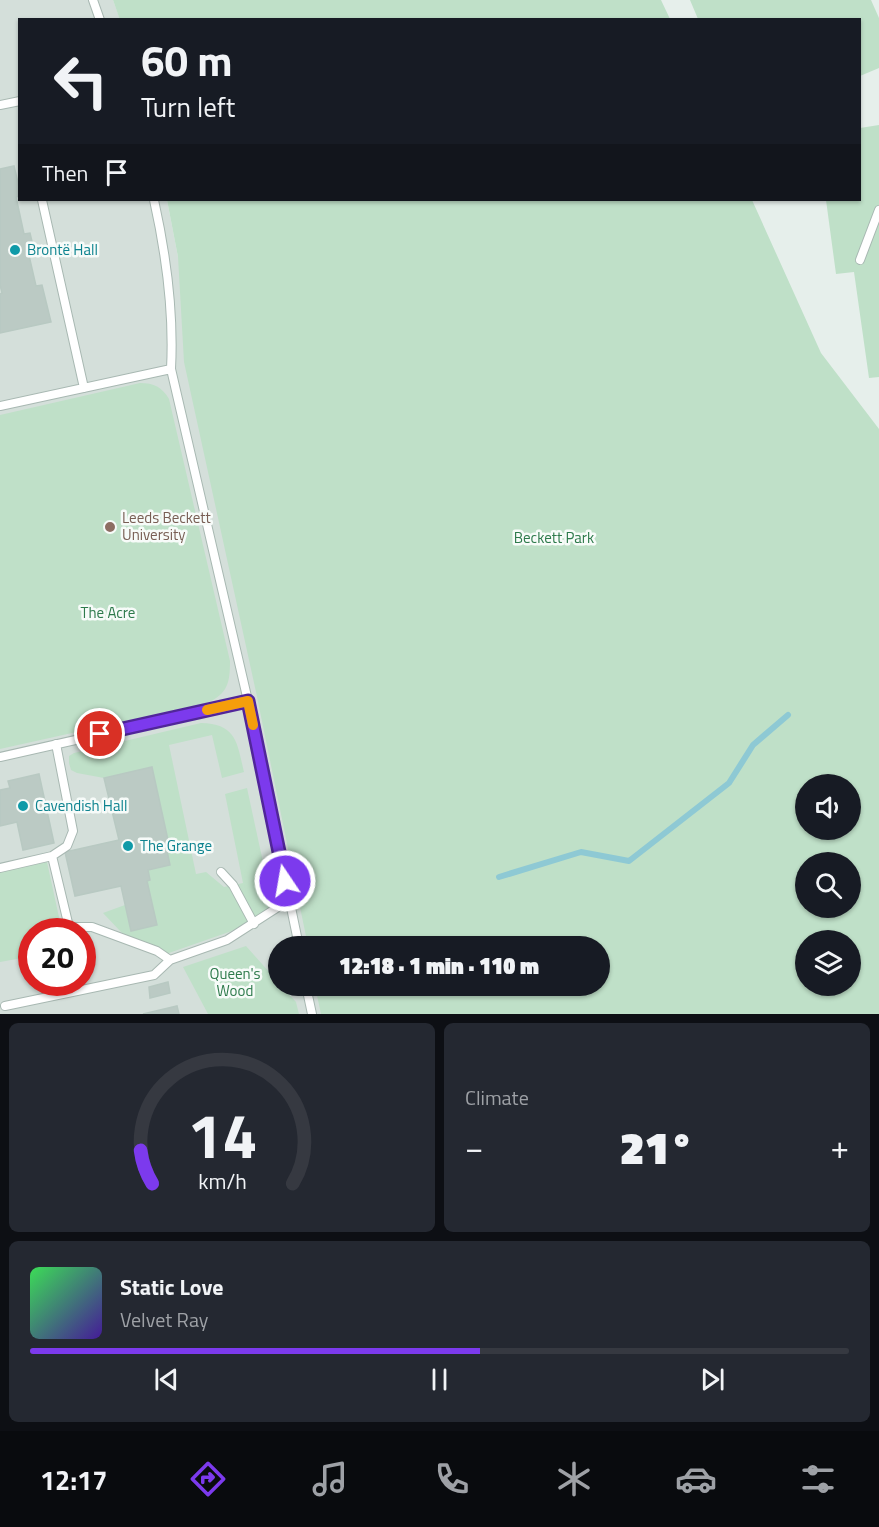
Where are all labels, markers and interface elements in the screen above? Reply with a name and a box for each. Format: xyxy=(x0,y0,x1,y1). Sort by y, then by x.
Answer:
text: 60 m xyxy=(141,28,233,92)
icon: left xyxy=(42,42,120,120)
text: Turn left xyxy=(141,86,235,127)
text: Then xyxy=(42,156,88,190)
icon: arrive xyxy=(100,156,133,189)
place label: Brontë Hall xyxy=(27,238,98,261)
marker: Brontë Hall xyxy=(8,243,22,257)
place label: Leeds Beckett University xyxy=(122,506,212,546)
marker: Leeds Beckett University xyxy=(103,520,117,534)
park label: Beckett Park xyxy=(514,526,594,549)
park label: The Acre xyxy=(81,601,135,624)
pin xyxy=(74,708,125,759)
icon: arrive xyxy=(83,717,116,750)
map controls xyxy=(795,774,861,996)
button: sound xyxy=(795,774,861,840)
place label: Cavendish Hall xyxy=(35,794,127,817)
marker: Cavendish Hall xyxy=(16,799,30,813)
place label: The Grange xyxy=(140,834,212,857)
marker: The Grange xyxy=(121,839,135,853)
position arrow xyxy=(253,849,317,913)
button: search xyxy=(795,852,861,918)
speed limit sign: 20 xyxy=(18,918,96,996)
button: layers xyxy=(795,930,861,996)
text: 12:18 · 1 min · 110 m xyxy=(339,949,539,983)
park label: Queen's Wood xyxy=(210,962,260,1002)
text: Climate xyxy=(465,1082,529,1113)
text: 14 xyxy=(187,1087,257,1182)
text: 21° xyxy=(620,1113,694,1181)
text: − xyxy=(465,1122,483,1172)
text: + xyxy=(831,1122,849,1172)
text: km/h xyxy=(198,1166,246,1198)
text: Static Love xyxy=(120,1270,223,1304)
text: Velvet Ray xyxy=(120,1304,209,1335)
icon: previous xyxy=(150,1363,183,1396)
icon: pause xyxy=(423,1363,456,1396)
icon: next xyxy=(696,1363,729,1396)
icon: directions xyxy=(187,1458,229,1500)
icon: music xyxy=(309,1458,351,1500)
icon: phone xyxy=(431,1458,473,1500)
icon: climate xyxy=(553,1458,595,1500)
icon: car xyxy=(675,1458,717,1500)
icon: filters xyxy=(797,1458,839,1500)
text: 12:17 xyxy=(40,1459,107,1500)

